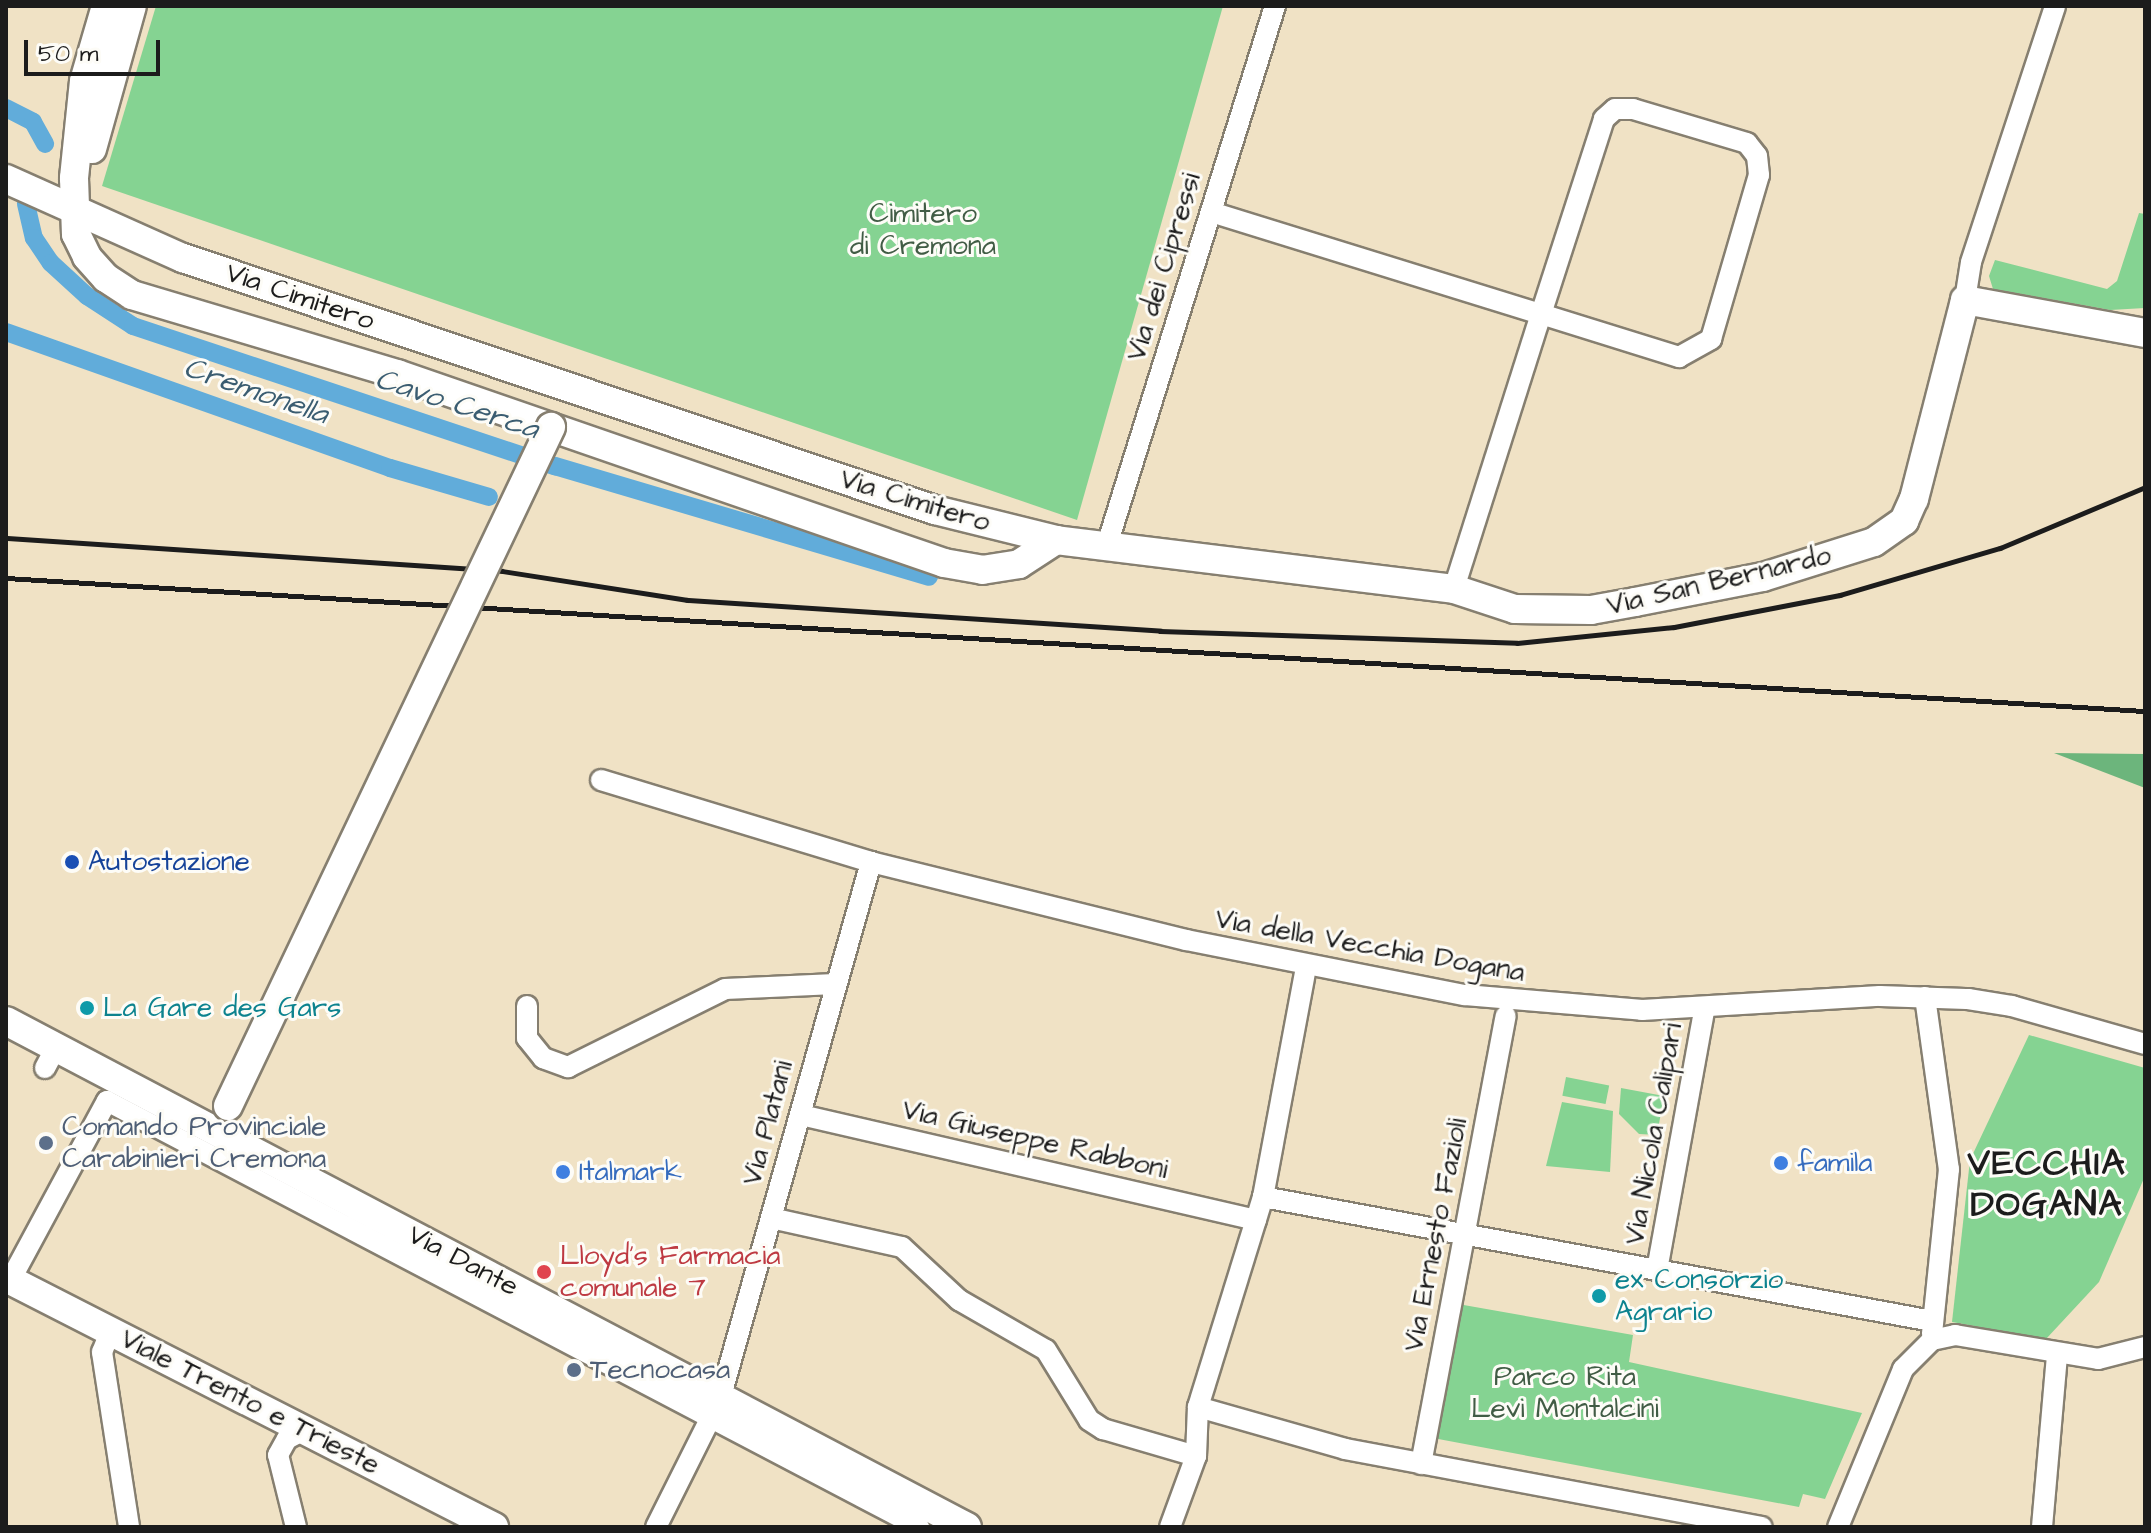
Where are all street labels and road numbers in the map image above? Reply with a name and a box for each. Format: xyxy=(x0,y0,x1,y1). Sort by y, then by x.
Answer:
street label: Via dei Cipressi xyxy=(1119,169,1209,365)
street label: Via Cimitero xyxy=(221,256,379,338)
street label: Via Cimitero xyxy=(836,462,994,540)
street label: Via San Bernardo xyxy=(1604,539,1834,623)
street label: Via della Vecchia Dogana xyxy=(1213,902,1527,990)
street label: Via Nicola Calipari xyxy=(1618,1020,1690,1248)
street label: Via Platani xyxy=(735,1057,801,1189)
street label: Via Giuseppe Rabboni xyxy=(899,1093,1171,1187)
street label: Via Ernesto Fazioli xyxy=(1397,1116,1475,1354)
street label: Via Dante xyxy=(402,1218,524,1304)
street label: Viale Trento e Trieste xyxy=(115,1322,385,1482)

